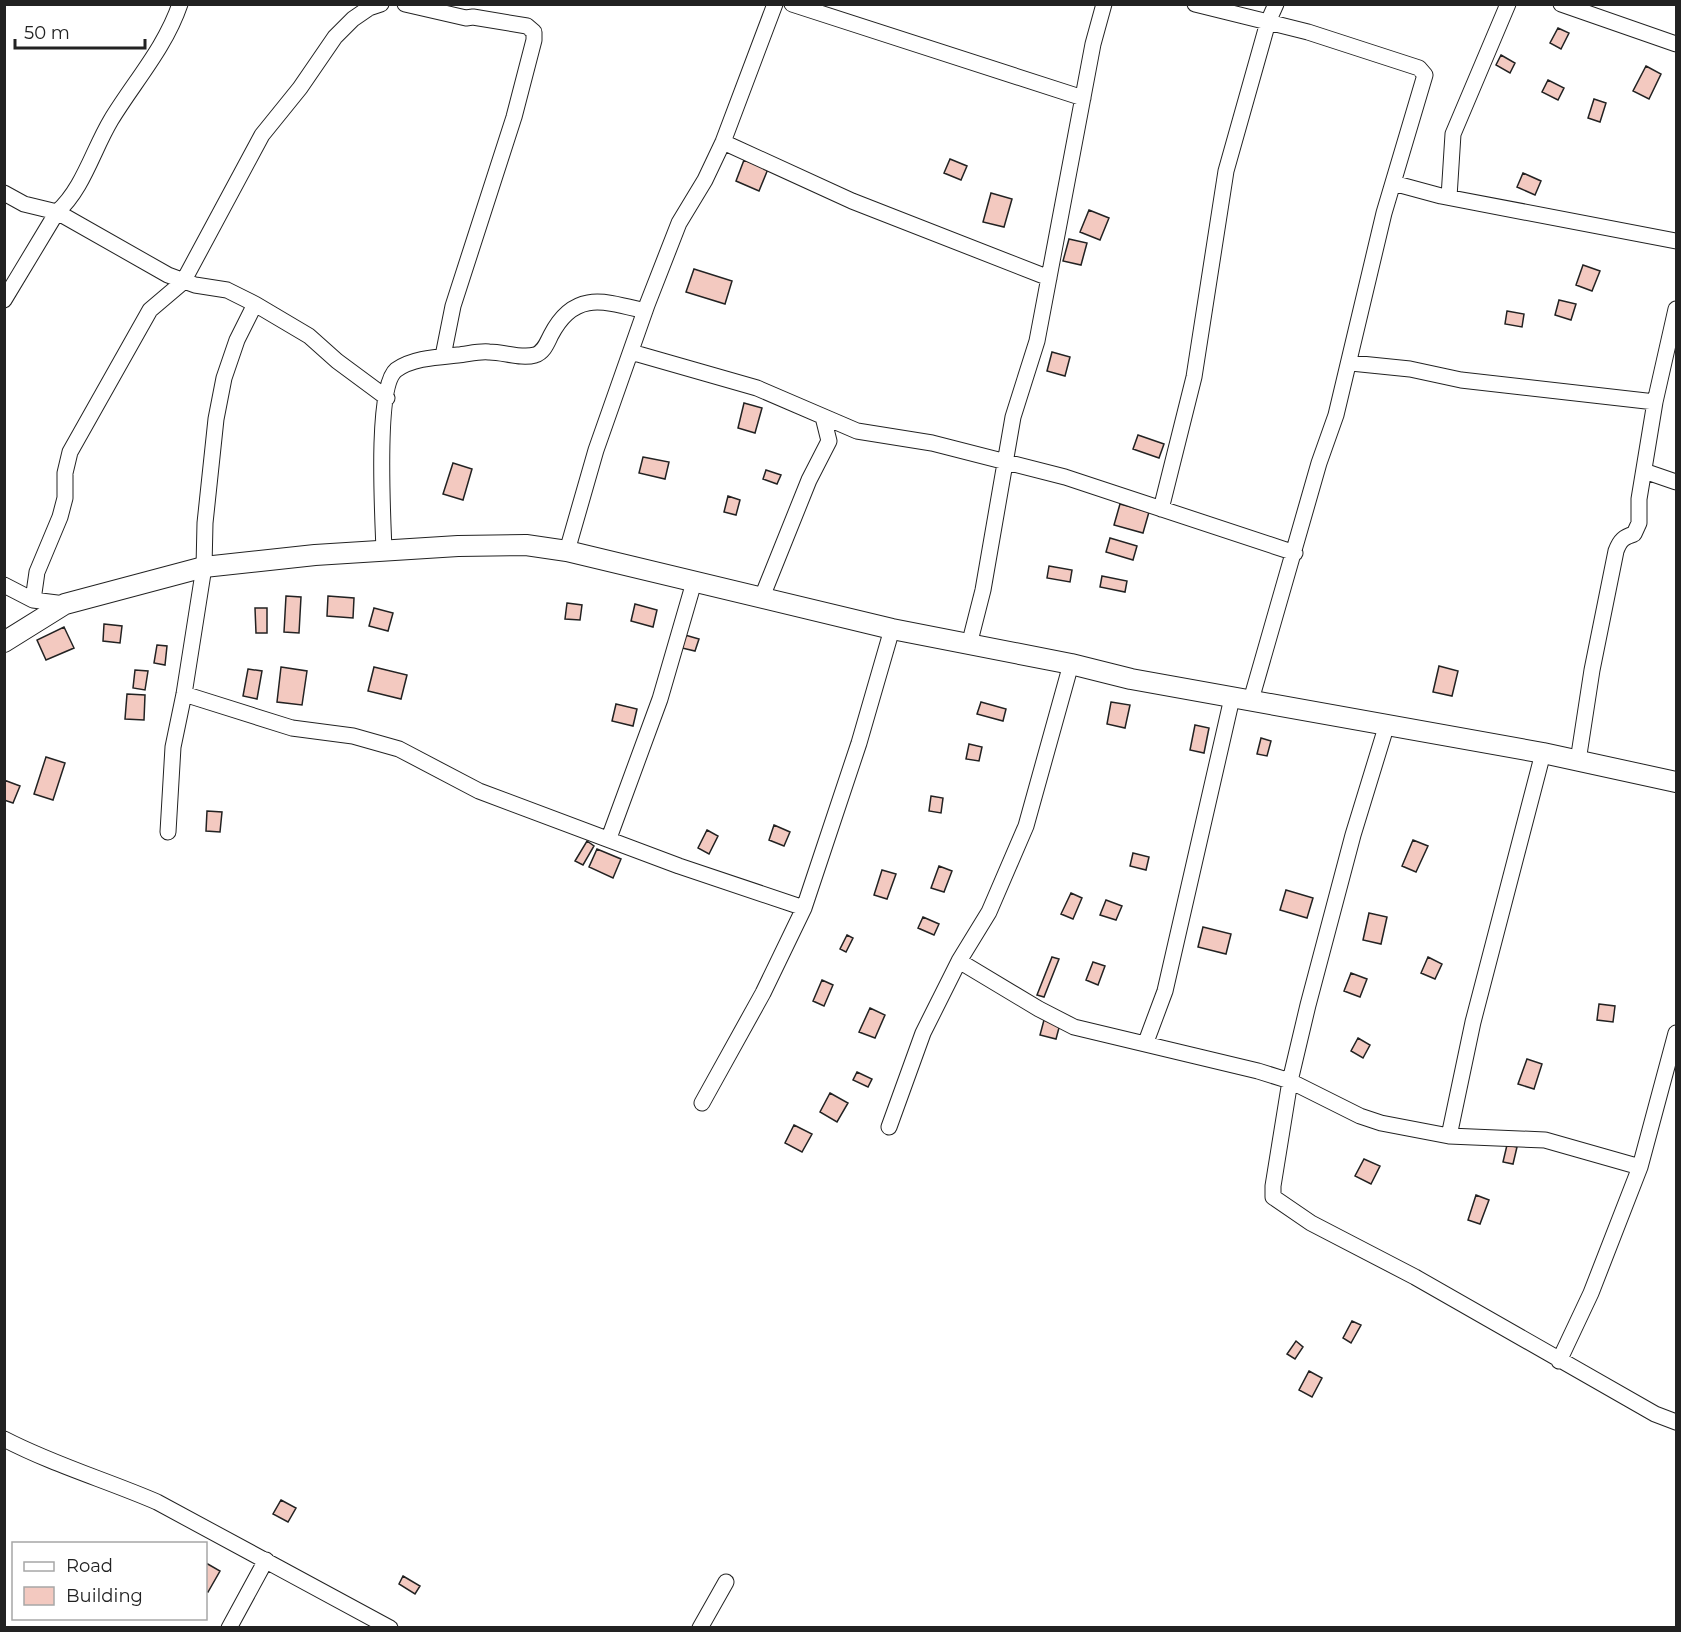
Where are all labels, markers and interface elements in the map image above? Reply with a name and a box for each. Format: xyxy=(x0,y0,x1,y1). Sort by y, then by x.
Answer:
scale bar xyxy=(15,12,146,50)
text: 50 m xyxy=(24,22,70,44)
legend xyxy=(12,1542,207,1620)
text: Road xyxy=(66,1555,113,1577)
text: Building xyxy=(66,1585,143,1607)

